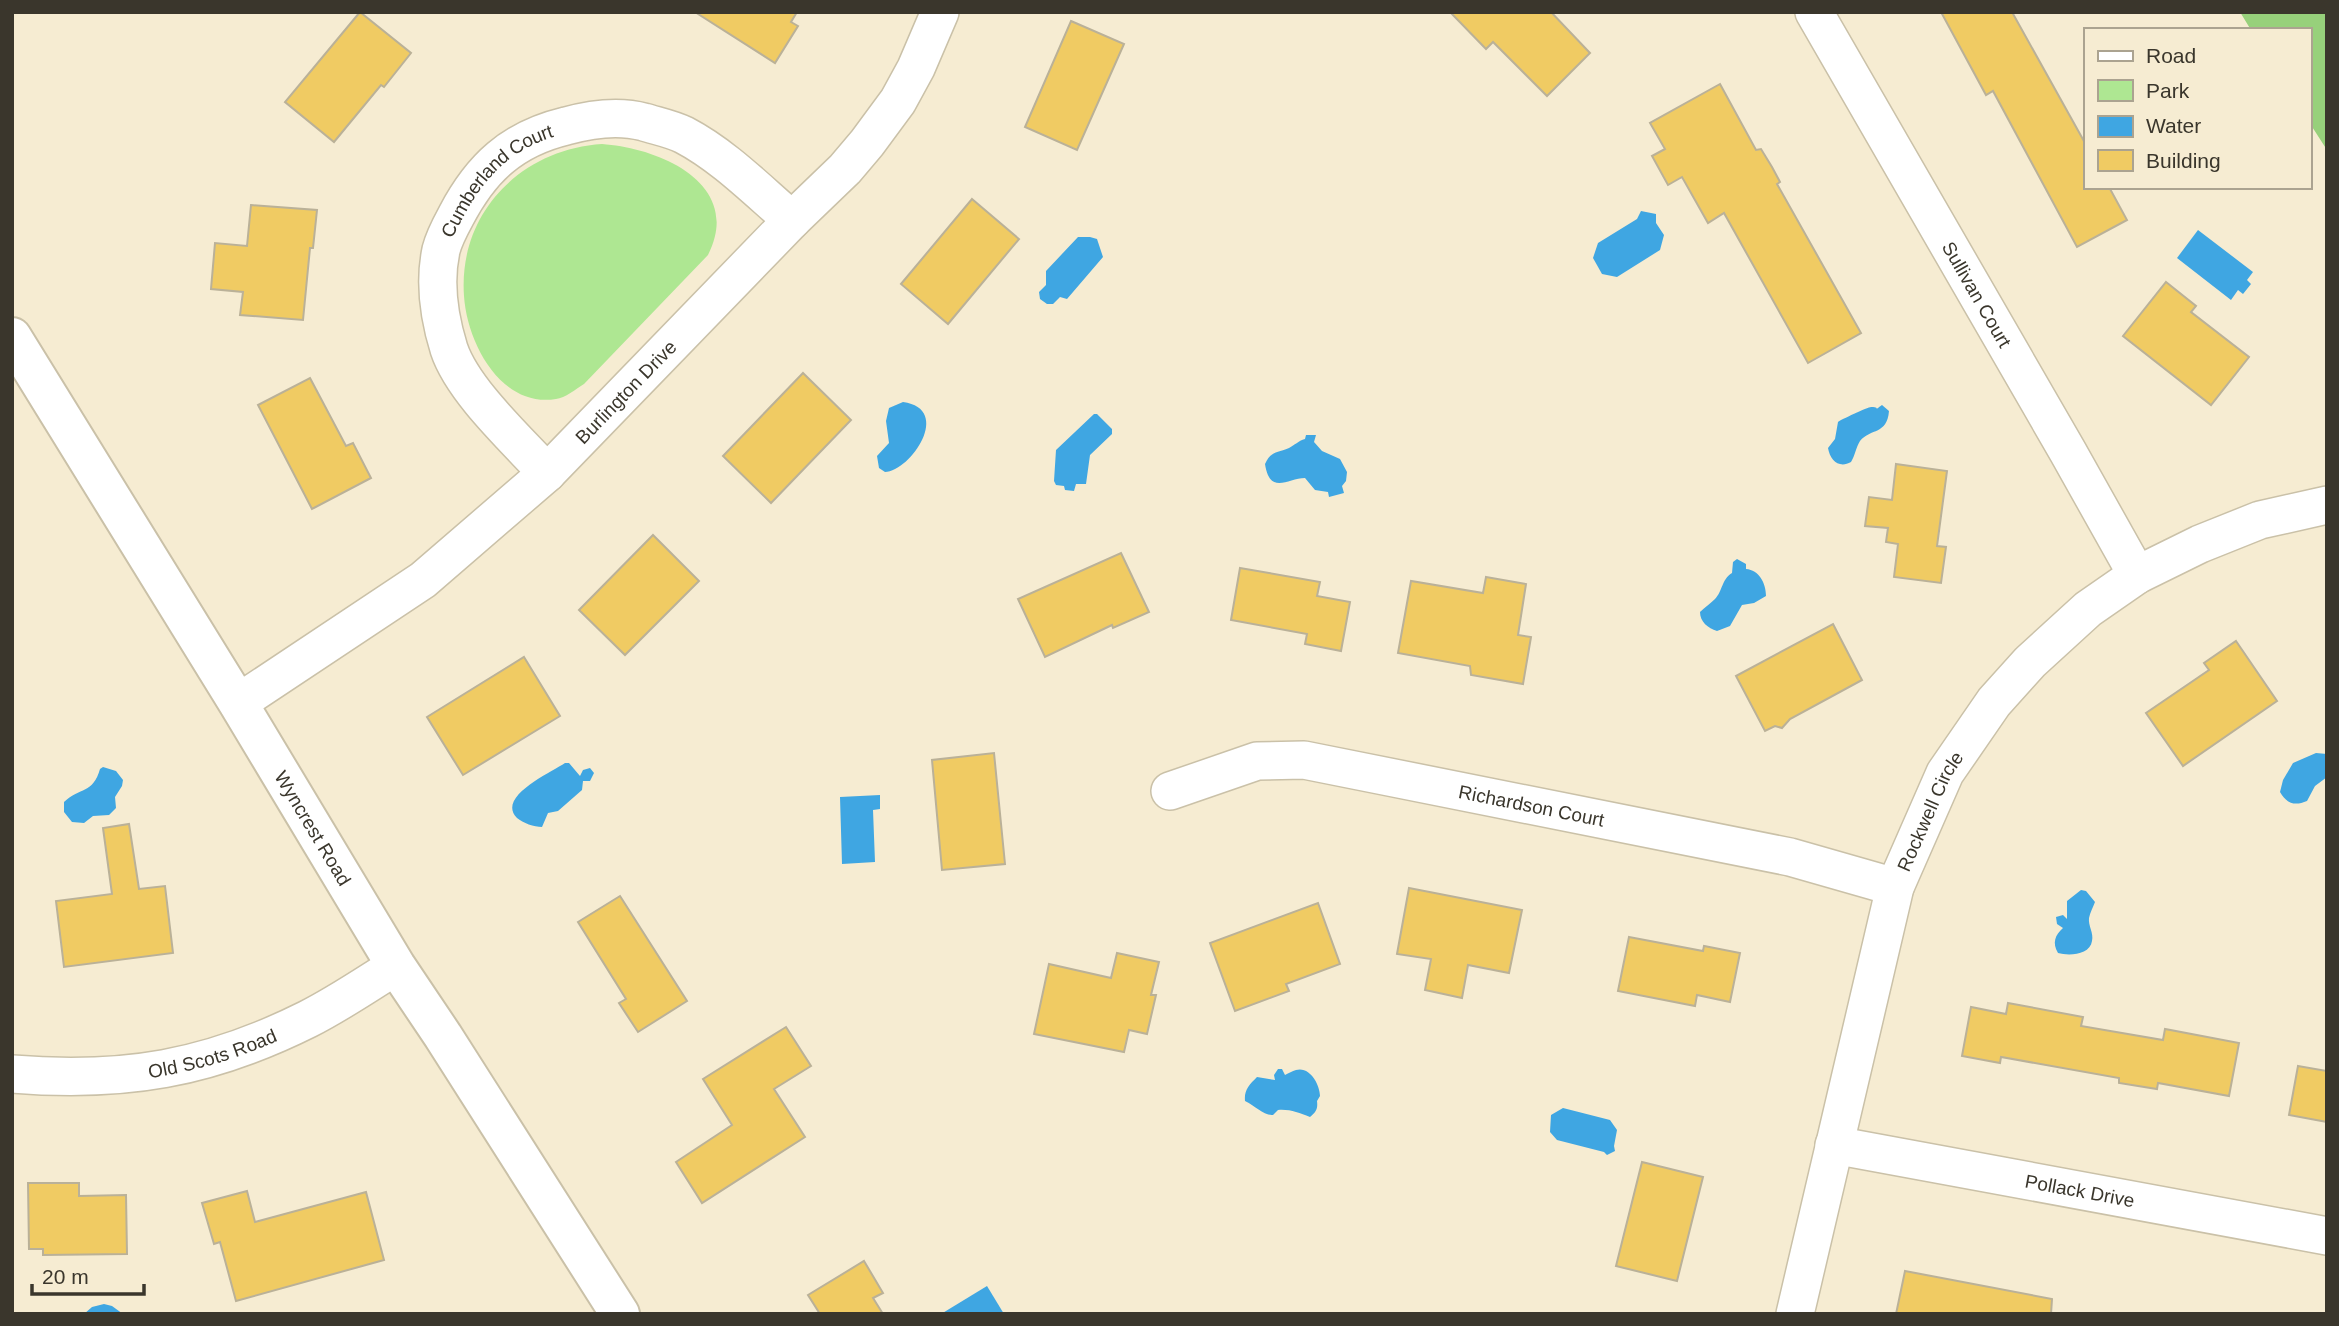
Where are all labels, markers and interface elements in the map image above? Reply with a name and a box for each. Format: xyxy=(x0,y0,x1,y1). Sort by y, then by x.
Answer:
legend xyxy=(2084,28,2311,189)
text: Road xyxy=(2146,44,2196,67)
text: Park xyxy=(2146,79,2190,102)
text: Water xyxy=(2146,114,2201,137)
street label: Cumberland Court xyxy=(436,120,556,241)
text: Building xyxy=(2146,149,2221,172)
street label: Sullivan Court xyxy=(1938,238,2016,351)
street label: Burlington Drive xyxy=(571,336,680,448)
street label: Rockwell Circle xyxy=(1893,747,1967,874)
street label: Wyncrest Road xyxy=(271,767,356,889)
street label: Richardson Court xyxy=(1457,781,1607,830)
street label: Old Scots Road xyxy=(146,1025,280,1082)
street label: Pollack Drive xyxy=(2023,1170,2136,1211)
scale bar xyxy=(32,1252,144,1296)
text: 20 m xyxy=(42,1265,89,1288)

